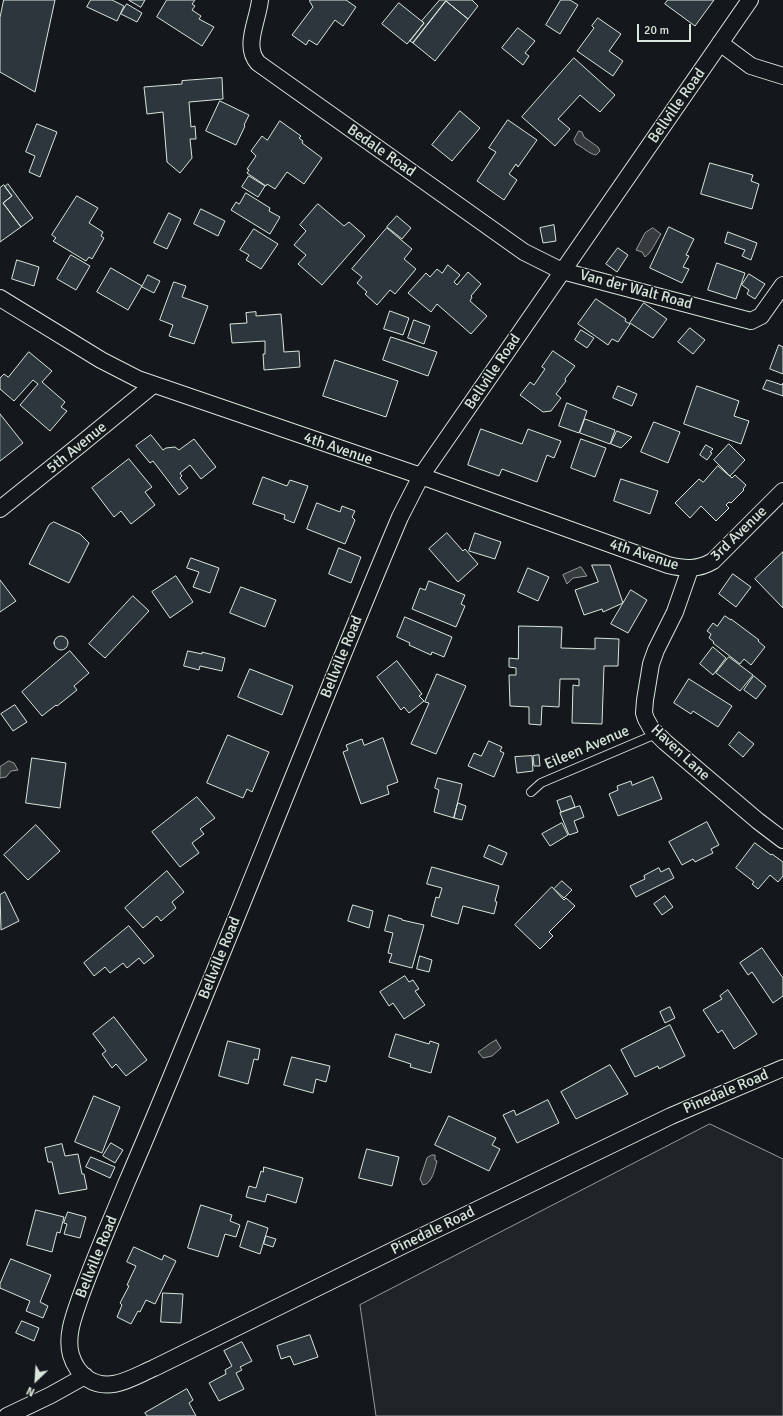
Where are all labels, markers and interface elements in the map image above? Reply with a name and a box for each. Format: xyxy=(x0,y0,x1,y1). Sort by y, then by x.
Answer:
scale bar xyxy=(639,16,693,42)
text: 20 m xyxy=(644,23,669,38)
street label: Bellville Road xyxy=(645,65,709,147)
street label: Bedale Road xyxy=(343,121,419,181)
street label: Van der Walt Road xyxy=(578,266,694,314)
street label: Bellville Road xyxy=(461,331,525,413)
street label: 5th Avenue xyxy=(43,418,111,478)
street label: 4th Avenue xyxy=(301,429,375,469)
street label: 3rd Avenue xyxy=(707,503,771,565)
street label: 4th Avenue xyxy=(607,535,681,575)
street label: Bellville Road xyxy=(317,613,367,701)
street label: Haven Lane xyxy=(647,721,713,785)
street label: Eileen Avenue xyxy=(542,722,632,774)
street label: Bellville Road xyxy=(195,914,245,1002)
street label: Pinedale Road xyxy=(681,1066,771,1118)
street label: Pinedale Road xyxy=(388,1203,478,1259)
street label: Bellville Road xyxy=(72,1213,122,1301)
north arrow xyxy=(16,1360,56,1400)
text: N xyxy=(25,1384,37,1399)

